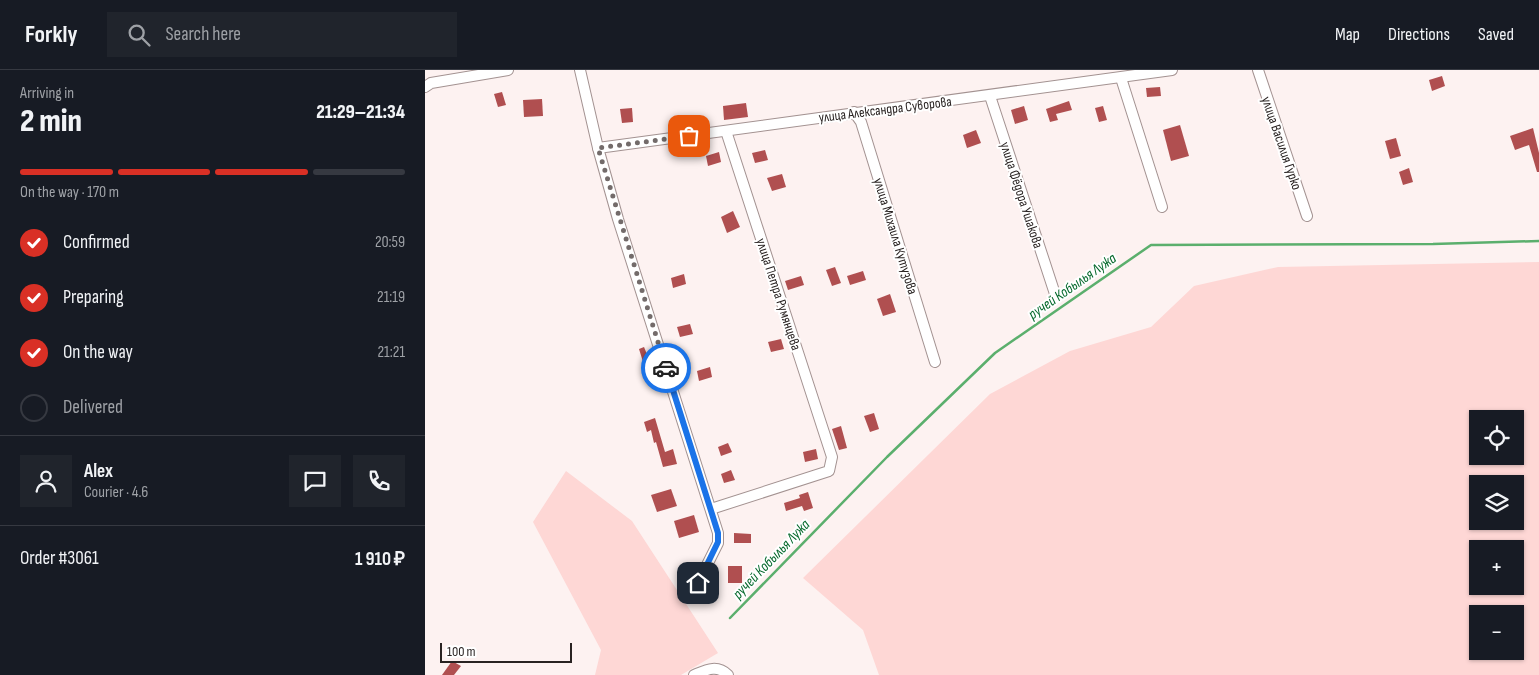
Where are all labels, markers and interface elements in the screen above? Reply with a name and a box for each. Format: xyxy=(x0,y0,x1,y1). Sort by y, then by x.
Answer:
search box xyxy=(107,12,457,57)
text: Forkly xyxy=(25,20,77,49)
icon: search xyxy=(125,21,153,49)
text: Search here xyxy=(165,23,241,46)
text: Map xyxy=(1335,24,1360,45)
text: Directions xyxy=(1388,24,1450,45)
text: Saved xyxy=(1478,24,1514,45)
text: Arriving in xyxy=(20,84,74,103)
street label: улица Александра Суворова xyxy=(818,93,953,126)
street label: улица Василия Гурко xyxy=(1258,94,1305,192)
text: 21:29–21:34 xyxy=(316,101,405,124)
text: 2 min xyxy=(20,102,82,141)
pin xyxy=(668,115,710,157)
icon: bag xyxy=(675,122,703,150)
street label: улица Фёдора Ушакова xyxy=(996,140,1047,250)
street label: улица Михаила Кутузова xyxy=(870,176,921,296)
text: On the way · 170 m xyxy=(20,183,119,202)
icon: check xyxy=(20,229,48,257)
text: Confirmed xyxy=(63,231,130,254)
text: 20:59 xyxy=(375,233,405,252)
street label: улица Петра Румянцева xyxy=(752,236,805,352)
water label: ручей Кобылья Лужа xyxy=(1024,249,1120,324)
icon: check xyxy=(20,284,48,312)
text: Preparing xyxy=(63,286,124,309)
text: 21:19 xyxy=(377,288,405,307)
icon: check xyxy=(20,339,48,367)
text: On the way xyxy=(63,341,133,364)
text: 21:21 xyxy=(377,343,405,362)
courier xyxy=(641,343,691,393)
icon: car xyxy=(652,354,680,382)
text: Delivered xyxy=(63,396,123,419)
map controls xyxy=(1469,410,1524,660)
button: locate xyxy=(1469,410,1524,465)
button: person xyxy=(20,455,72,507)
button: chat xyxy=(289,455,341,507)
button: phone xyxy=(353,455,405,507)
text: Alex xyxy=(84,460,113,483)
button: layers xyxy=(1469,475,1524,530)
text: Courier · 4.6 xyxy=(84,483,148,502)
water label: ручей Кобылья Лужа xyxy=(728,516,814,604)
button: + xyxy=(1469,540,1524,595)
text: Order #3061 xyxy=(20,547,99,570)
text: 1 910 ₽ xyxy=(355,548,405,571)
pin xyxy=(677,562,719,604)
icon: home xyxy=(684,569,712,597)
button: − xyxy=(1469,605,1524,660)
scale bar xyxy=(440,640,573,663)
text: 100 m xyxy=(447,643,476,660)

